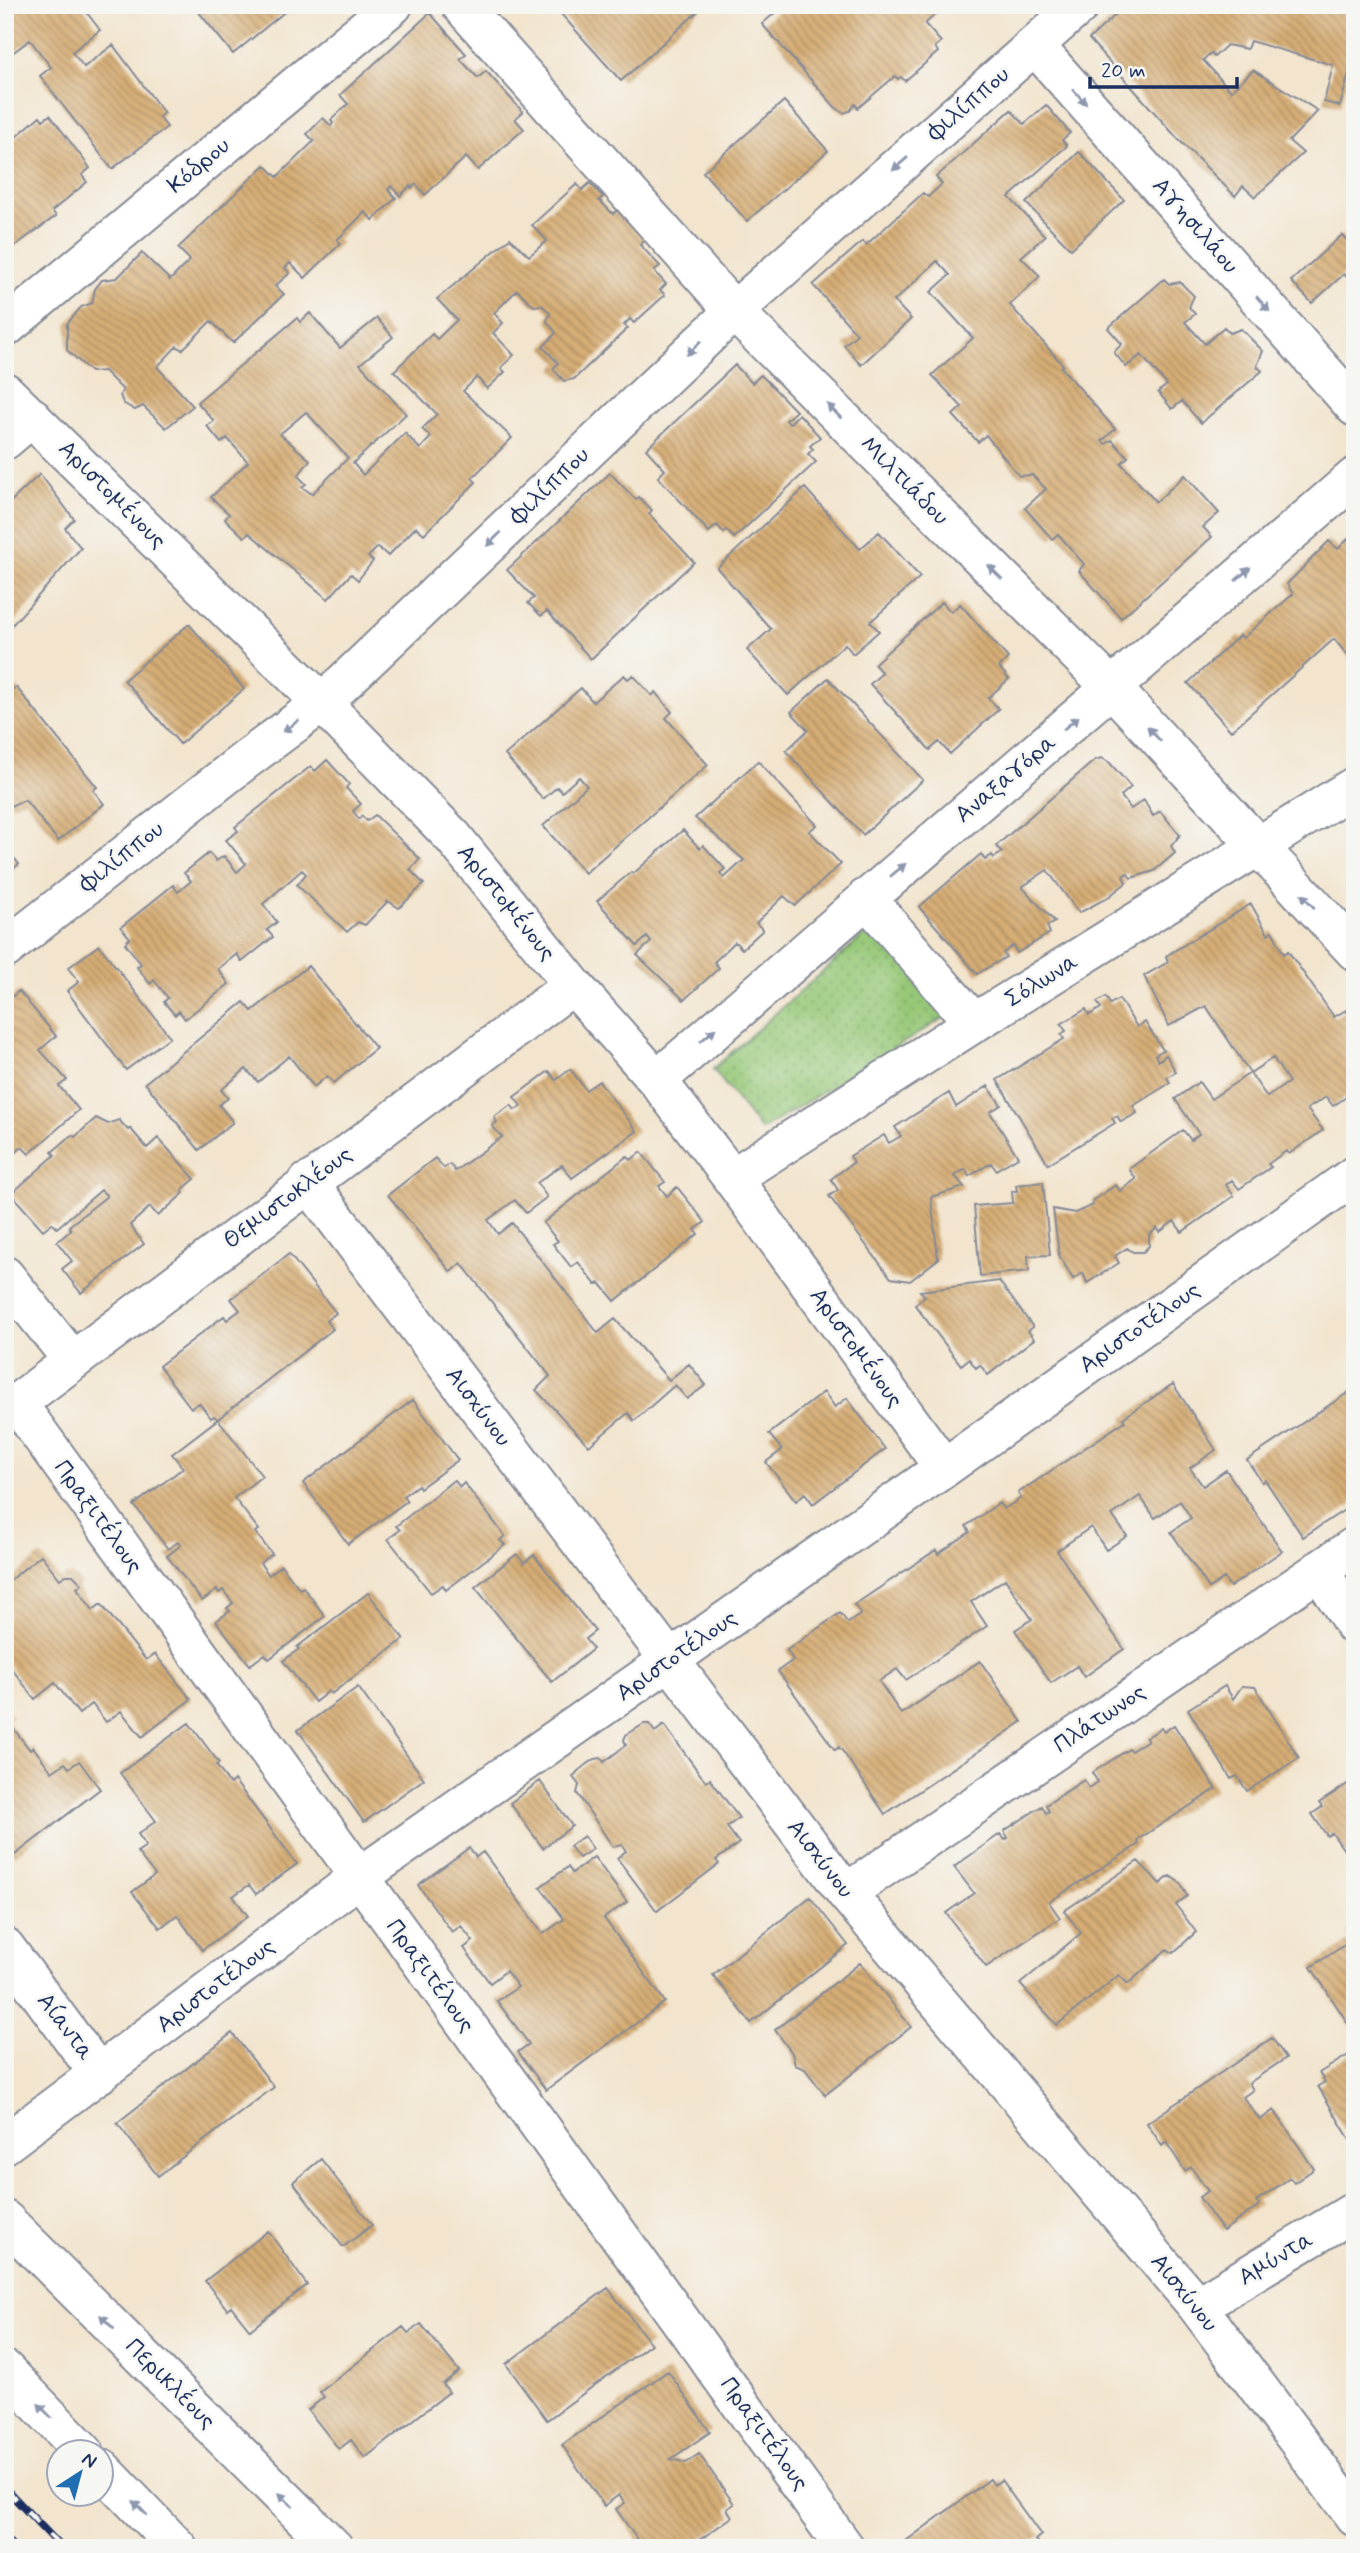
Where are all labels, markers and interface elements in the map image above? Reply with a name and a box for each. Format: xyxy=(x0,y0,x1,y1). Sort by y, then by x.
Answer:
scale bar xyxy=(1090,46,1238,90)
text: 20 m xyxy=(1101,57,1146,85)
street label: Φιλίππου xyxy=(921,60,1017,149)
one-way arrow xyxy=(1072,88,1087,105)
street label: Κόδρου xyxy=(161,131,237,201)
one-way arrow xyxy=(892,156,909,171)
street label: Αγησιλάου xyxy=(1145,171,1245,281)
one-way arrow xyxy=(1255,295,1271,312)
one-way arrow xyxy=(686,340,703,356)
one-way arrow xyxy=(826,403,843,419)
street label: Μιλτιάδου xyxy=(853,430,956,533)
street label: Αριστομένους xyxy=(51,433,174,556)
street label: Φιλίππου xyxy=(503,440,597,532)
one-way arrow xyxy=(486,530,503,546)
one-way arrow xyxy=(987,564,1004,580)
one-way arrow xyxy=(1235,567,1252,582)
one-way arrow xyxy=(1063,716,1080,731)
one-way arrow xyxy=(281,719,300,733)
one-way arrow xyxy=(1146,725,1162,743)
street label: Αναξαγόρα xyxy=(949,728,1063,830)
street label: Φιλίππου xyxy=(73,814,171,900)
street label: Αριστομένους xyxy=(449,838,563,968)
one-way arrow xyxy=(890,863,907,878)
one-way arrow xyxy=(1301,893,1317,910)
street label: Σόλωνα xyxy=(1000,947,1084,1015)
one-way arrow xyxy=(699,1027,717,1043)
street label: Θεμιστοκλέους xyxy=(217,1139,359,1257)
street label: Αριστοτέλους xyxy=(1073,1274,1207,1381)
street label: Αριστομένους xyxy=(802,1281,911,1414)
street label: Αισχύνου xyxy=(438,1361,518,1453)
street label: Πραξιτέλους xyxy=(46,1453,150,1580)
street label: Αριστοτέλους xyxy=(610,1602,744,1709)
street label: Πλάτωνος xyxy=(1048,1677,1152,1761)
street label: Αισχύνου xyxy=(779,1813,861,1905)
street label: Πραξιτέλους xyxy=(378,1912,482,2039)
street label: Αριστοτέλους xyxy=(150,1930,282,2041)
street label: Αίαντα xyxy=(29,1987,101,2067)
street label: Αμύντα xyxy=(1233,2225,1319,2293)
street label: Αισχύνου xyxy=(1143,2247,1225,2339)
one-way arrow xyxy=(99,2313,116,2330)
street label: Περικλέους xyxy=(118,2331,223,2436)
street label: Πραξιτέλους xyxy=(712,2370,816,2497)
one-way arrow xyxy=(37,2403,53,2420)
north arrow xyxy=(46,2438,116,2508)
text: N xyxy=(77,2447,102,2474)
one-way arrow xyxy=(277,2491,294,2508)
one-way arrow xyxy=(131,2500,148,2517)

